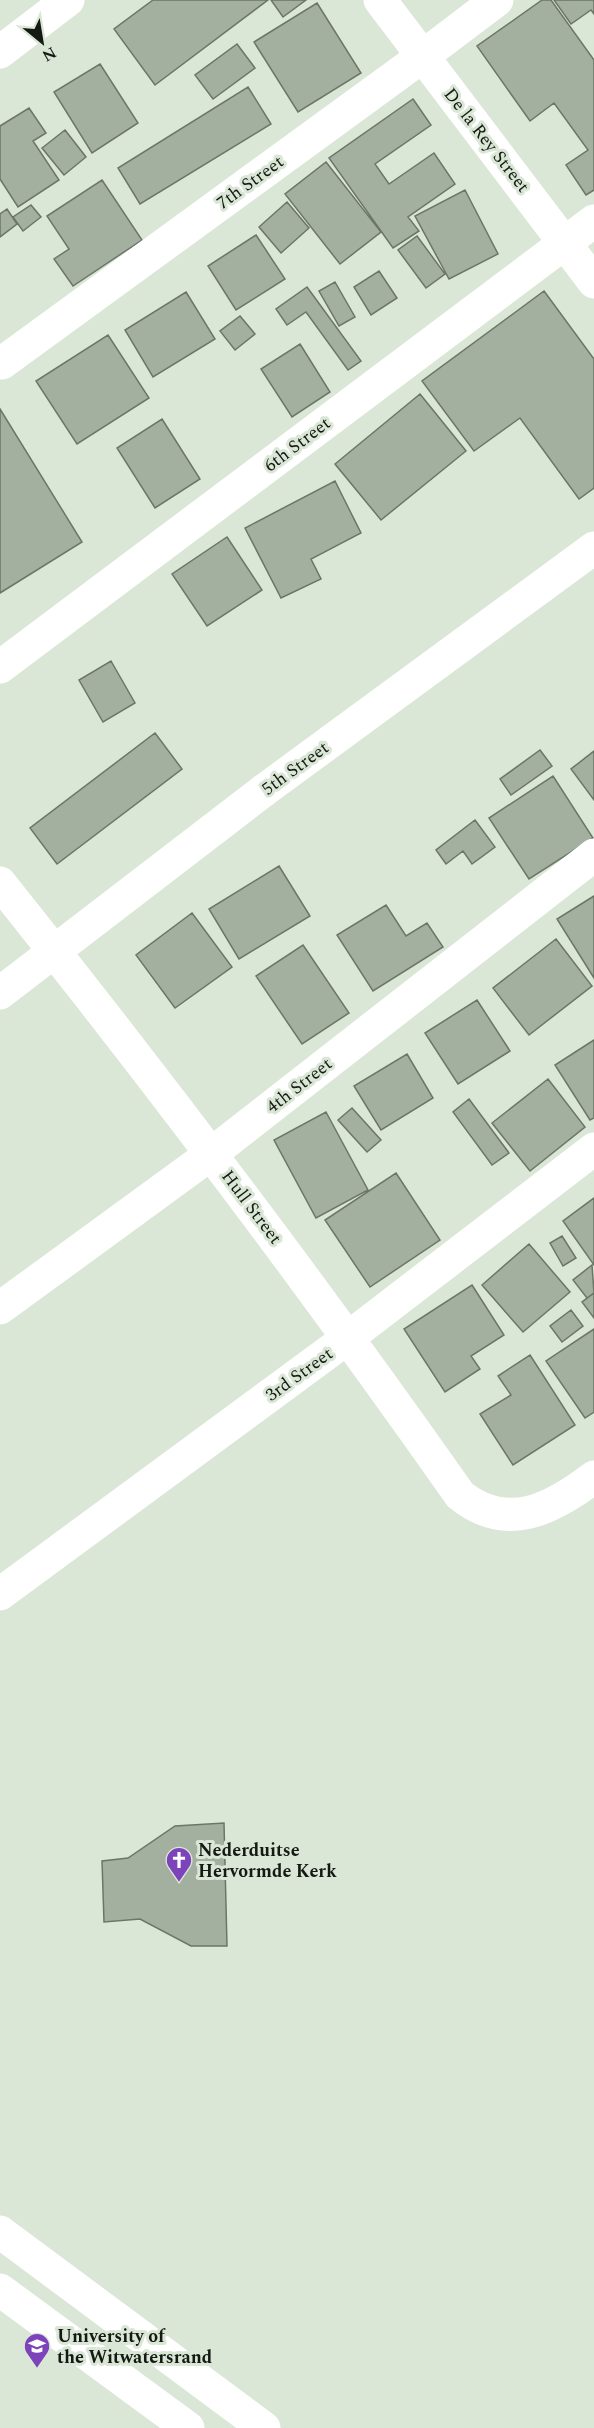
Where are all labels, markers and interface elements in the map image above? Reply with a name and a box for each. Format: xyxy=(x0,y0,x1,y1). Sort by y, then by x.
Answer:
north arrow xyxy=(12,12,72,72)
text: N xyxy=(37,40,61,68)
street label: De la Rey Street xyxy=(437,82,536,199)
street label: 7th Street xyxy=(211,149,290,216)
street label: 6th Street xyxy=(258,410,336,479)
street label: 5th Street xyxy=(256,735,335,802)
street label: 4th Street xyxy=(260,1051,338,1120)
street label: Hull Street xyxy=(215,1164,289,1250)
street label: 3rd Street xyxy=(260,1341,339,1408)
place label: Nederduitse Hervormde Kerk xyxy=(198,1837,337,1885)
church icon: Nederduitse Hervormde Kerk xyxy=(164,1845,194,1883)
place label: University of the Witwatersrand xyxy=(57,2323,213,2371)
school or university icon: University of the Witwatersrand xyxy=(22,2331,52,2369)

